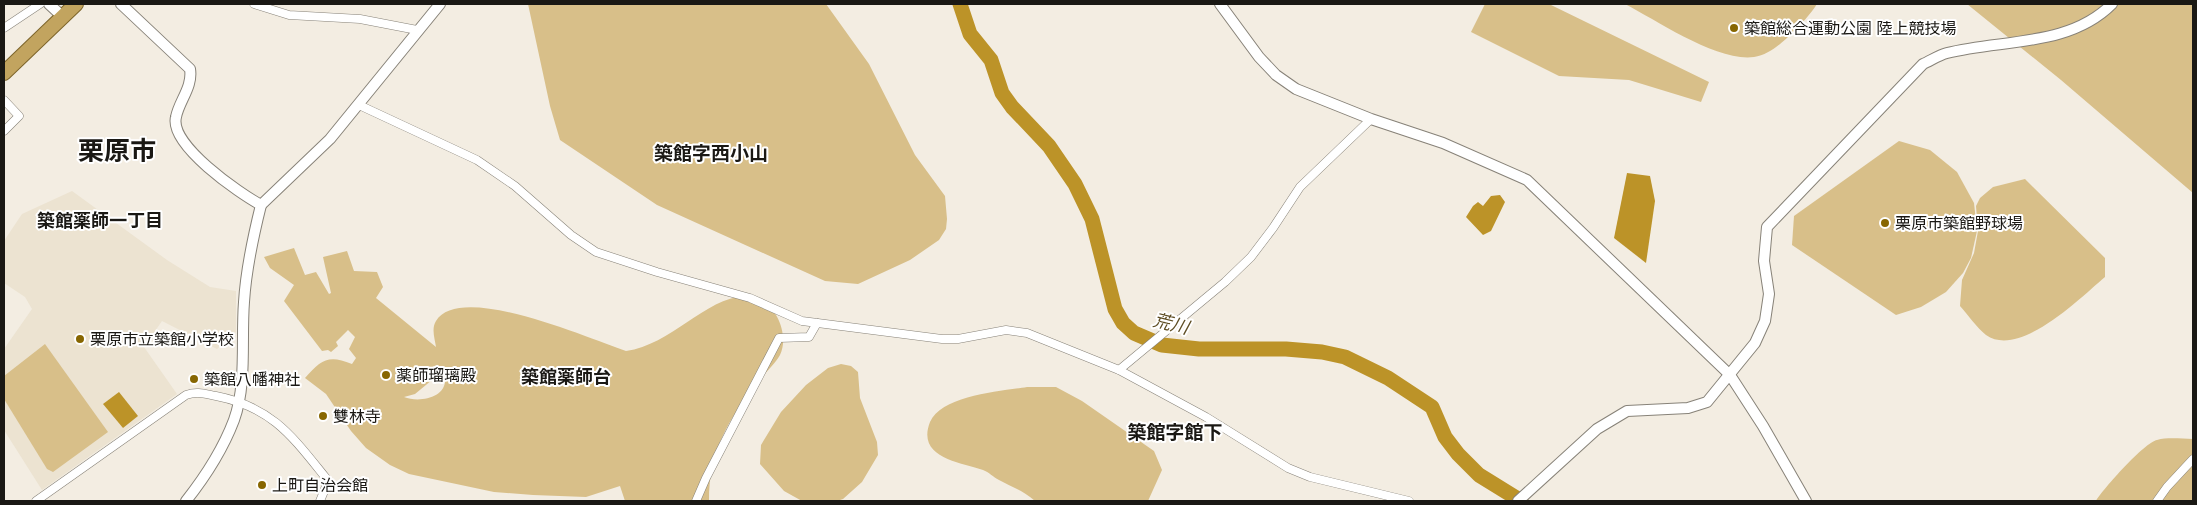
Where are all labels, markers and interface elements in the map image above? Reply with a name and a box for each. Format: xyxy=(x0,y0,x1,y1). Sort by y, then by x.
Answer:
place label: 築館総合運動公園 陸上競技場 xyxy=(1744,18,1957,38)
marker: 築館総合運動公園 陸上競技場 xyxy=(1728,22,1740,34)
district label: 栗原市 xyxy=(78,135,156,166)
district label: 築館字西小山 xyxy=(654,142,768,165)
district label: 築館薬師一丁目 xyxy=(37,210,163,231)
place label: 栗原市築館野球場 xyxy=(1895,213,2023,233)
marker: 栗原市築館野球場 xyxy=(1879,217,1891,229)
water label: 荒川 xyxy=(1151,309,1193,339)
place label: 栗原市立築館小学校 xyxy=(90,329,234,349)
marker: 栗原市立築館小学校 xyxy=(74,333,86,345)
place label: 薬師瑠璃殿 xyxy=(396,365,476,385)
district label: 築館薬師台 xyxy=(521,366,611,387)
place label: 築館八幡神社 xyxy=(204,369,300,389)
marker: 薬師瑠璃殿 xyxy=(380,369,392,381)
marker: 築館八幡神社 xyxy=(188,373,200,385)
place label: 雙林寺 xyxy=(333,406,381,426)
marker: 雙林寺 xyxy=(317,410,329,422)
district label: 築館字館下 xyxy=(1127,421,1223,444)
place label: 上町自治会館 xyxy=(272,475,368,495)
marker: 上町自治会館 xyxy=(256,479,268,491)

